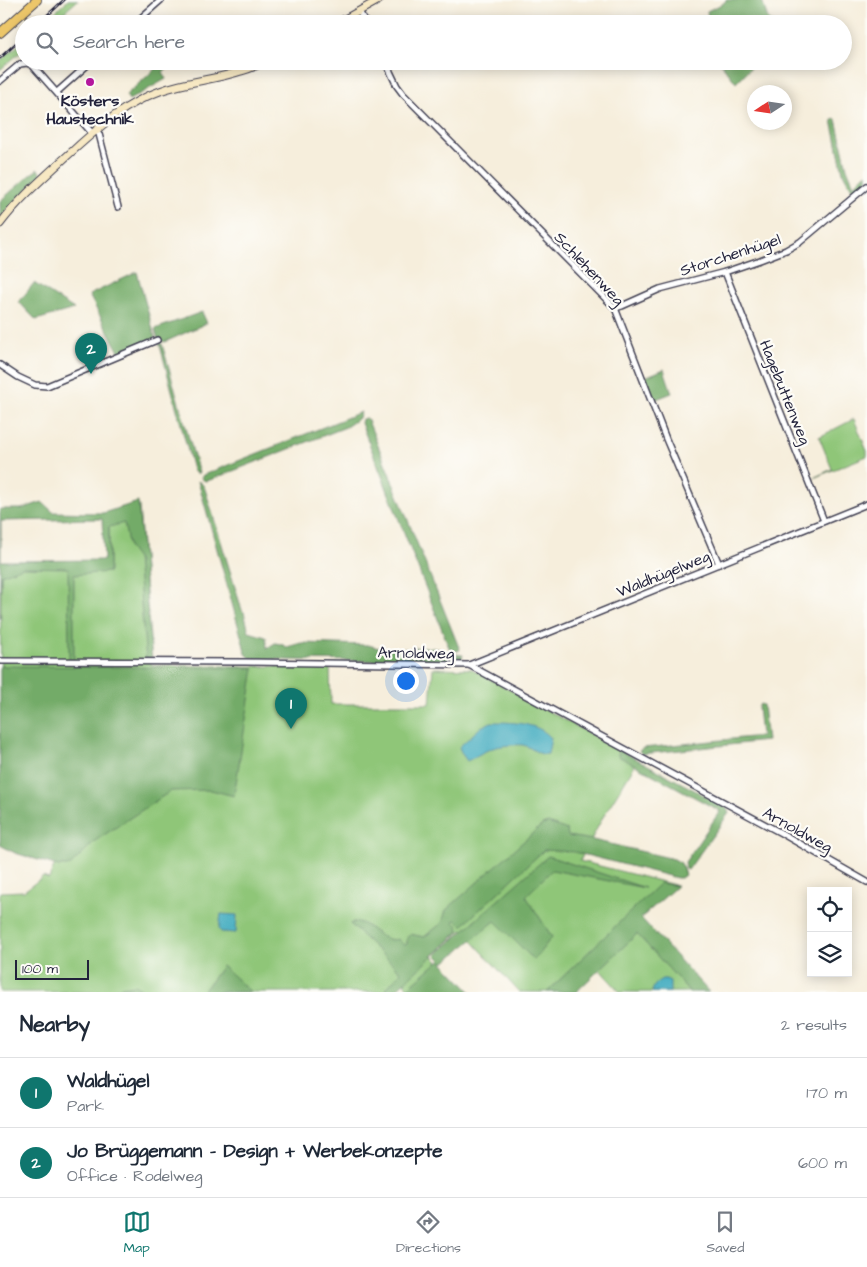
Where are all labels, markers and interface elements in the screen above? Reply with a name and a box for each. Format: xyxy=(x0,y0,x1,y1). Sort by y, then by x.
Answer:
search box xyxy=(15,15,852,70)
icon: search xyxy=(33,29,61,57)
text: Search here xyxy=(73,29,185,56)
marker: Kösters Haustechnik xyxy=(84,76,96,88)
north arrow xyxy=(747,85,792,130)
place label: Kösters Haustechnik xyxy=(46,90,134,130)
street label: Schlehenweg xyxy=(548,227,629,311)
street label: Storchenhügel xyxy=(677,228,784,283)
pin: 2 xyxy=(75,333,107,374)
street label: Hagebuttenweg xyxy=(753,337,816,448)
street label: Waldhügelweg xyxy=(613,545,714,604)
street label: Arnoldweg xyxy=(377,641,454,666)
your location xyxy=(393,668,419,694)
pin: 1 xyxy=(275,688,307,729)
street label: Arnoldweg xyxy=(758,802,836,859)
map controls xyxy=(807,887,852,977)
button: locate xyxy=(807,887,852,932)
button: layers xyxy=(807,932,852,977)
scale bar xyxy=(15,957,89,980)
text: 100 m xyxy=(22,959,58,979)
text: Nearby xyxy=(20,1010,90,1039)
text: 2 results xyxy=(781,1014,847,1036)
text: Waldhügel xyxy=(67,1068,149,1095)
text: 1 xyxy=(35,1082,37,1104)
text: 170 m xyxy=(806,1082,847,1104)
text: Park xyxy=(67,1095,104,1117)
text: Jo Brüggemann - Design + Werbekonzepte xyxy=(67,1138,443,1165)
text: 2 xyxy=(31,1152,41,1174)
text: 600 m xyxy=(798,1152,847,1174)
text: Office · Rodelweg xyxy=(67,1165,203,1187)
tab: Map xyxy=(123,1208,151,1258)
tab: Directions xyxy=(396,1208,461,1258)
tab: Saved xyxy=(706,1208,744,1258)

